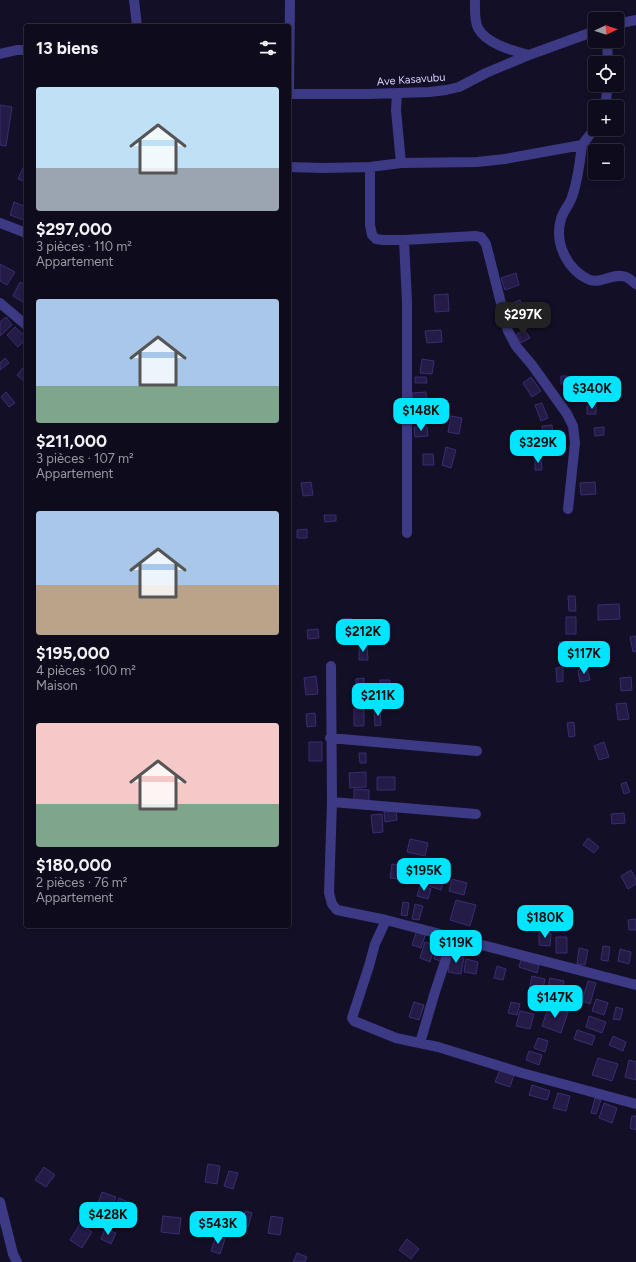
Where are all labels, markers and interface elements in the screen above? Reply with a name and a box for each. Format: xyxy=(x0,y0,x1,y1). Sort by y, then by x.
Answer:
north arrow xyxy=(588,12,624,48)
map controls xyxy=(588,12,624,180)
icon: filters xyxy=(257,37,279,59)
text: 13 biens xyxy=(36,38,98,58)
button: locate xyxy=(588,56,624,92)
street label: Ave Kasavubu xyxy=(376,71,446,88)
button: + xyxy=(588,100,624,136)
icon: home xyxy=(122,113,194,185)
button: − xyxy=(588,144,624,180)
text: $297,000 xyxy=(36,219,112,239)
text: 3 pièces · 110 m² xyxy=(36,239,132,254)
text: Appartement xyxy=(36,254,114,269)
pin: $297K xyxy=(495,302,551,336)
text: $297K xyxy=(504,307,542,322)
icon: home xyxy=(122,325,194,397)
pin: $340K xyxy=(564,376,620,410)
text: $340K xyxy=(572,381,612,396)
pin: $148K xyxy=(393,398,449,432)
text: $148K xyxy=(402,403,440,418)
pin: $329K xyxy=(510,430,566,464)
text: $211,000 xyxy=(36,431,107,451)
text: $329K xyxy=(519,435,557,450)
text: 3 pièces · 107 m² xyxy=(36,451,134,466)
text: Appartement xyxy=(36,466,114,481)
icon: home xyxy=(122,537,194,609)
pin: $212K xyxy=(335,619,391,653)
text: $212K xyxy=(345,624,381,639)
pin: $117K xyxy=(556,641,612,675)
text: $195,000 xyxy=(36,643,110,663)
text: $117K xyxy=(567,646,601,661)
text: 4 pièces · 100 m² xyxy=(36,663,136,678)
text: Maison xyxy=(36,678,78,693)
pin: $211K xyxy=(350,683,406,717)
text: $211K xyxy=(361,688,395,703)
icon: home xyxy=(122,749,194,821)
text: $180,000 xyxy=(36,855,111,875)
pin: $195K xyxy=(396,858,452,892)
text: $195K xyxy=(406,863,442,878)
text: 2 pièces · 76 m² xyxy=(36,875,128,890)
text: Appartement xyxy=(36,890,114,905)
pin: $180K xyxy=(517,905,573,939)
text: $180K xyxy=(526,910,564,925)
pin: $119K xyxy=(428,930,484,964)
text: $119K xyxy=(439,935,473,950)
pin: $147K xyxy=(527,985,583,1019)
text: $147K xyxy=(537,990,573,1005)
pin: $428K xyxy=(80,1202,136,1236)
text: $428K xyxy=(88,1207,128,1222)
pin: $543K xyxy=(190,1211,246,1245)
text: $543K xyxy=(199,1216,237,1231)

